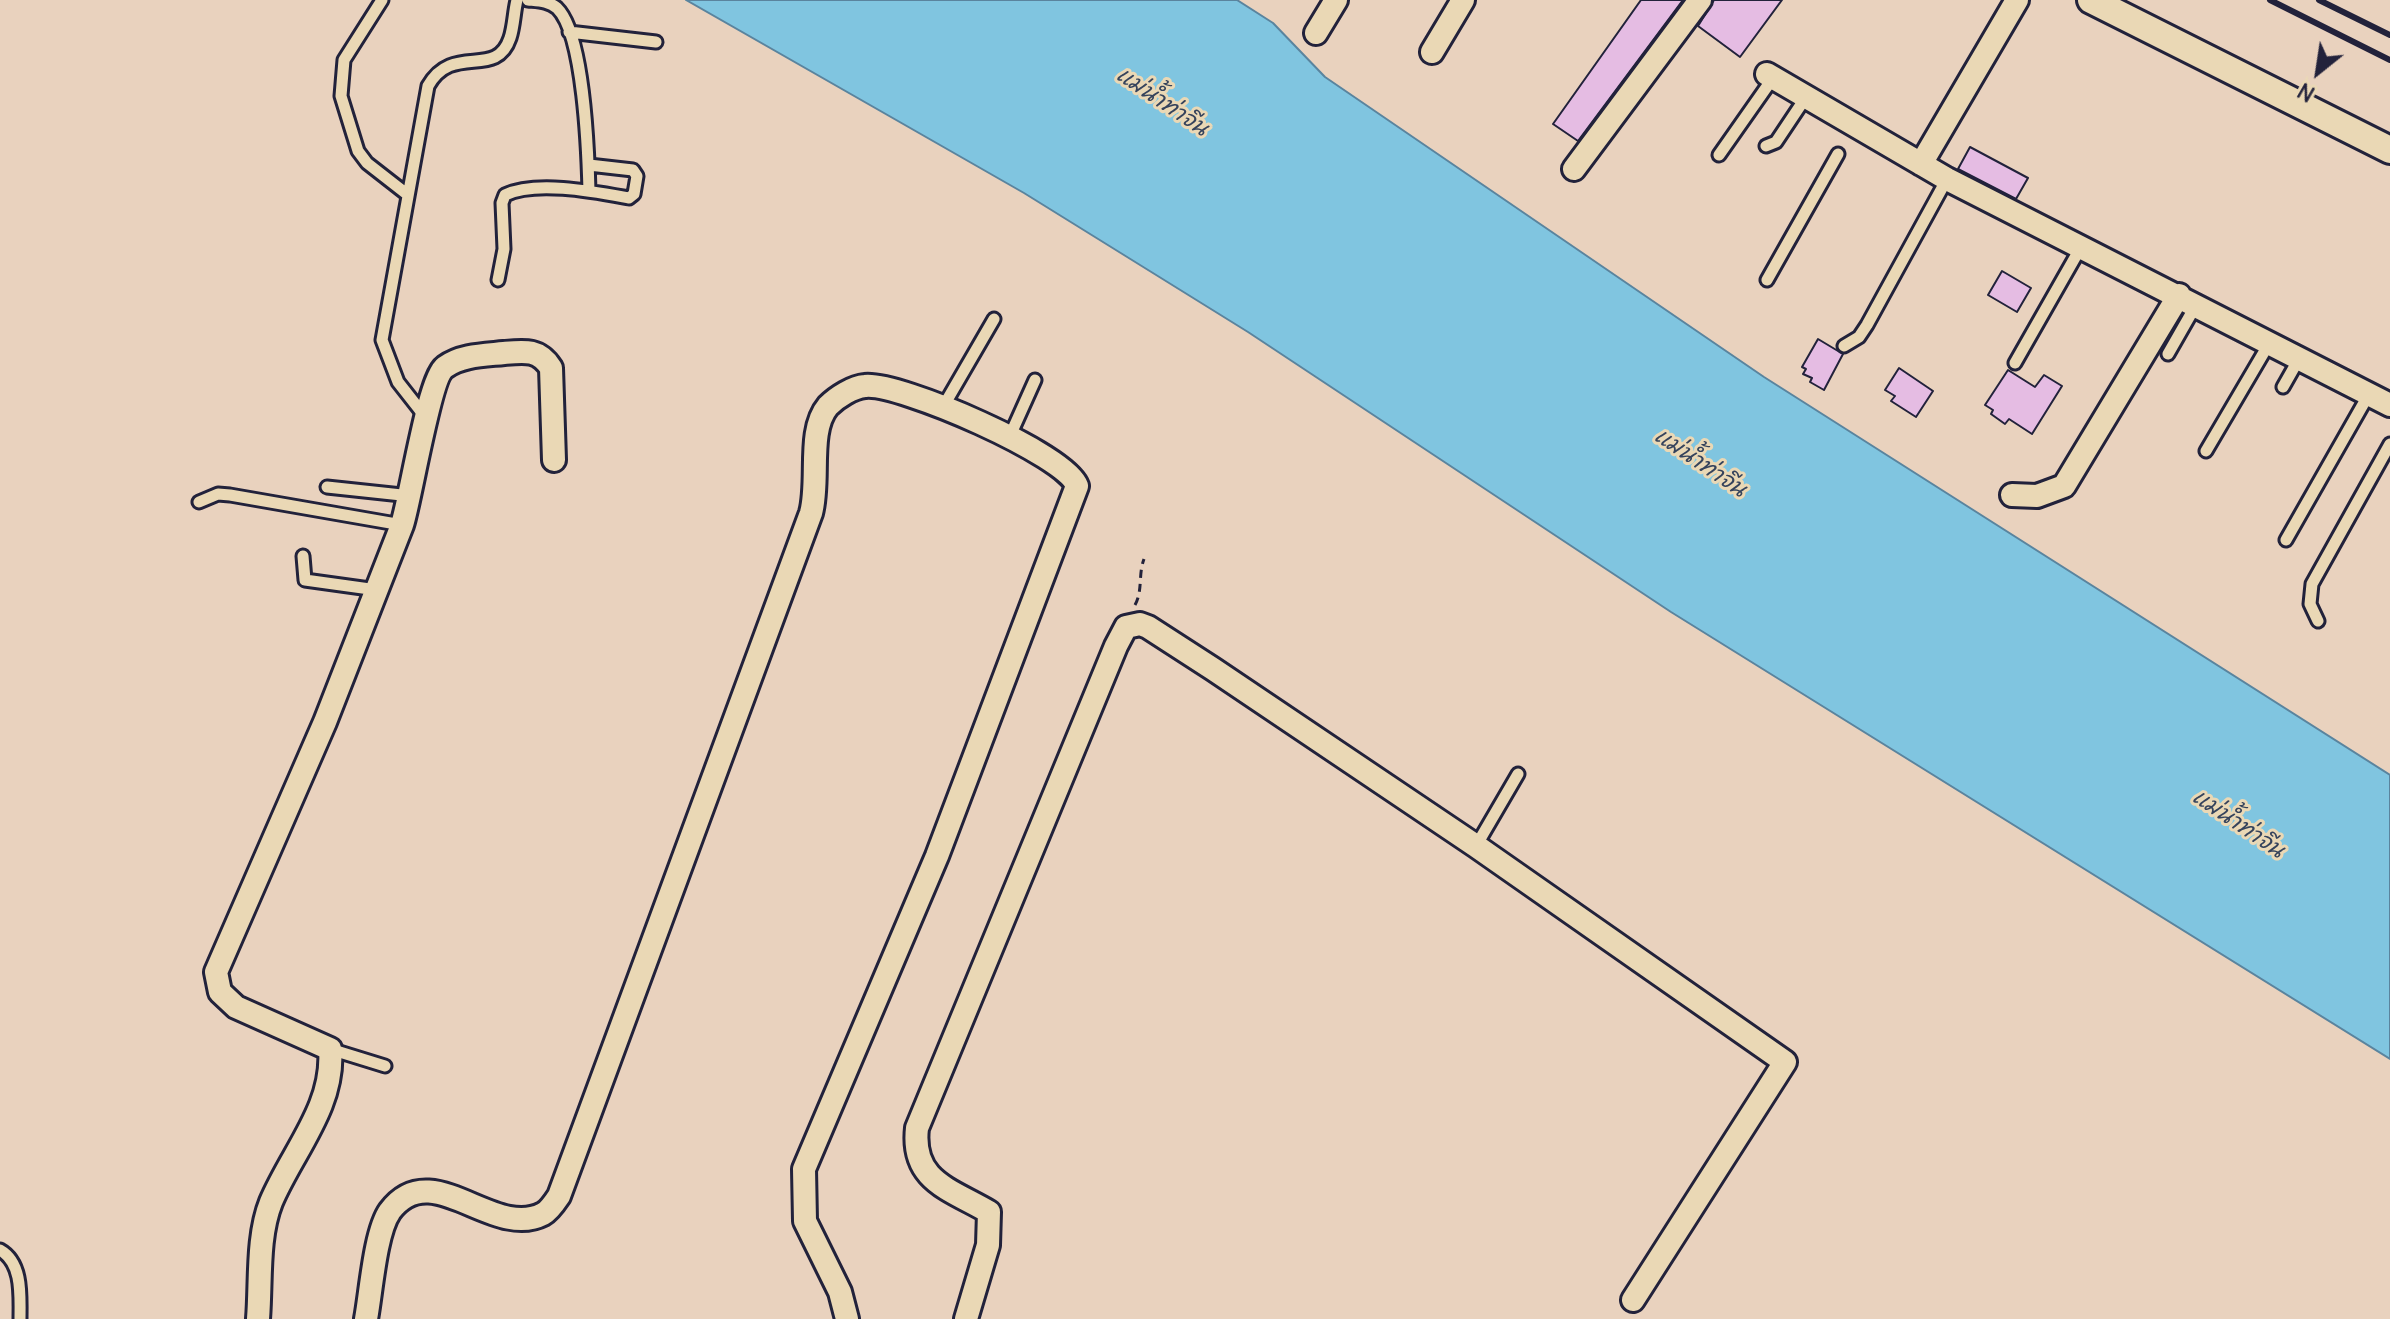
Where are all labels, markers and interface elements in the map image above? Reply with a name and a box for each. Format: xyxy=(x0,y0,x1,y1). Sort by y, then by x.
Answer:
north arrow xyxy=(2278,32,2358,112)
water label: แม่น้ำท่าจีน xyxy=(1111,62,1213,142)
text: N xyxy=(2292,77,2320,109)
water label: แม่น้ำท่าจีน xyxy=(1649,423,1751,503)
water label: แม่น้ำท่าจีน xyxy=(2187,784,2289,864)

